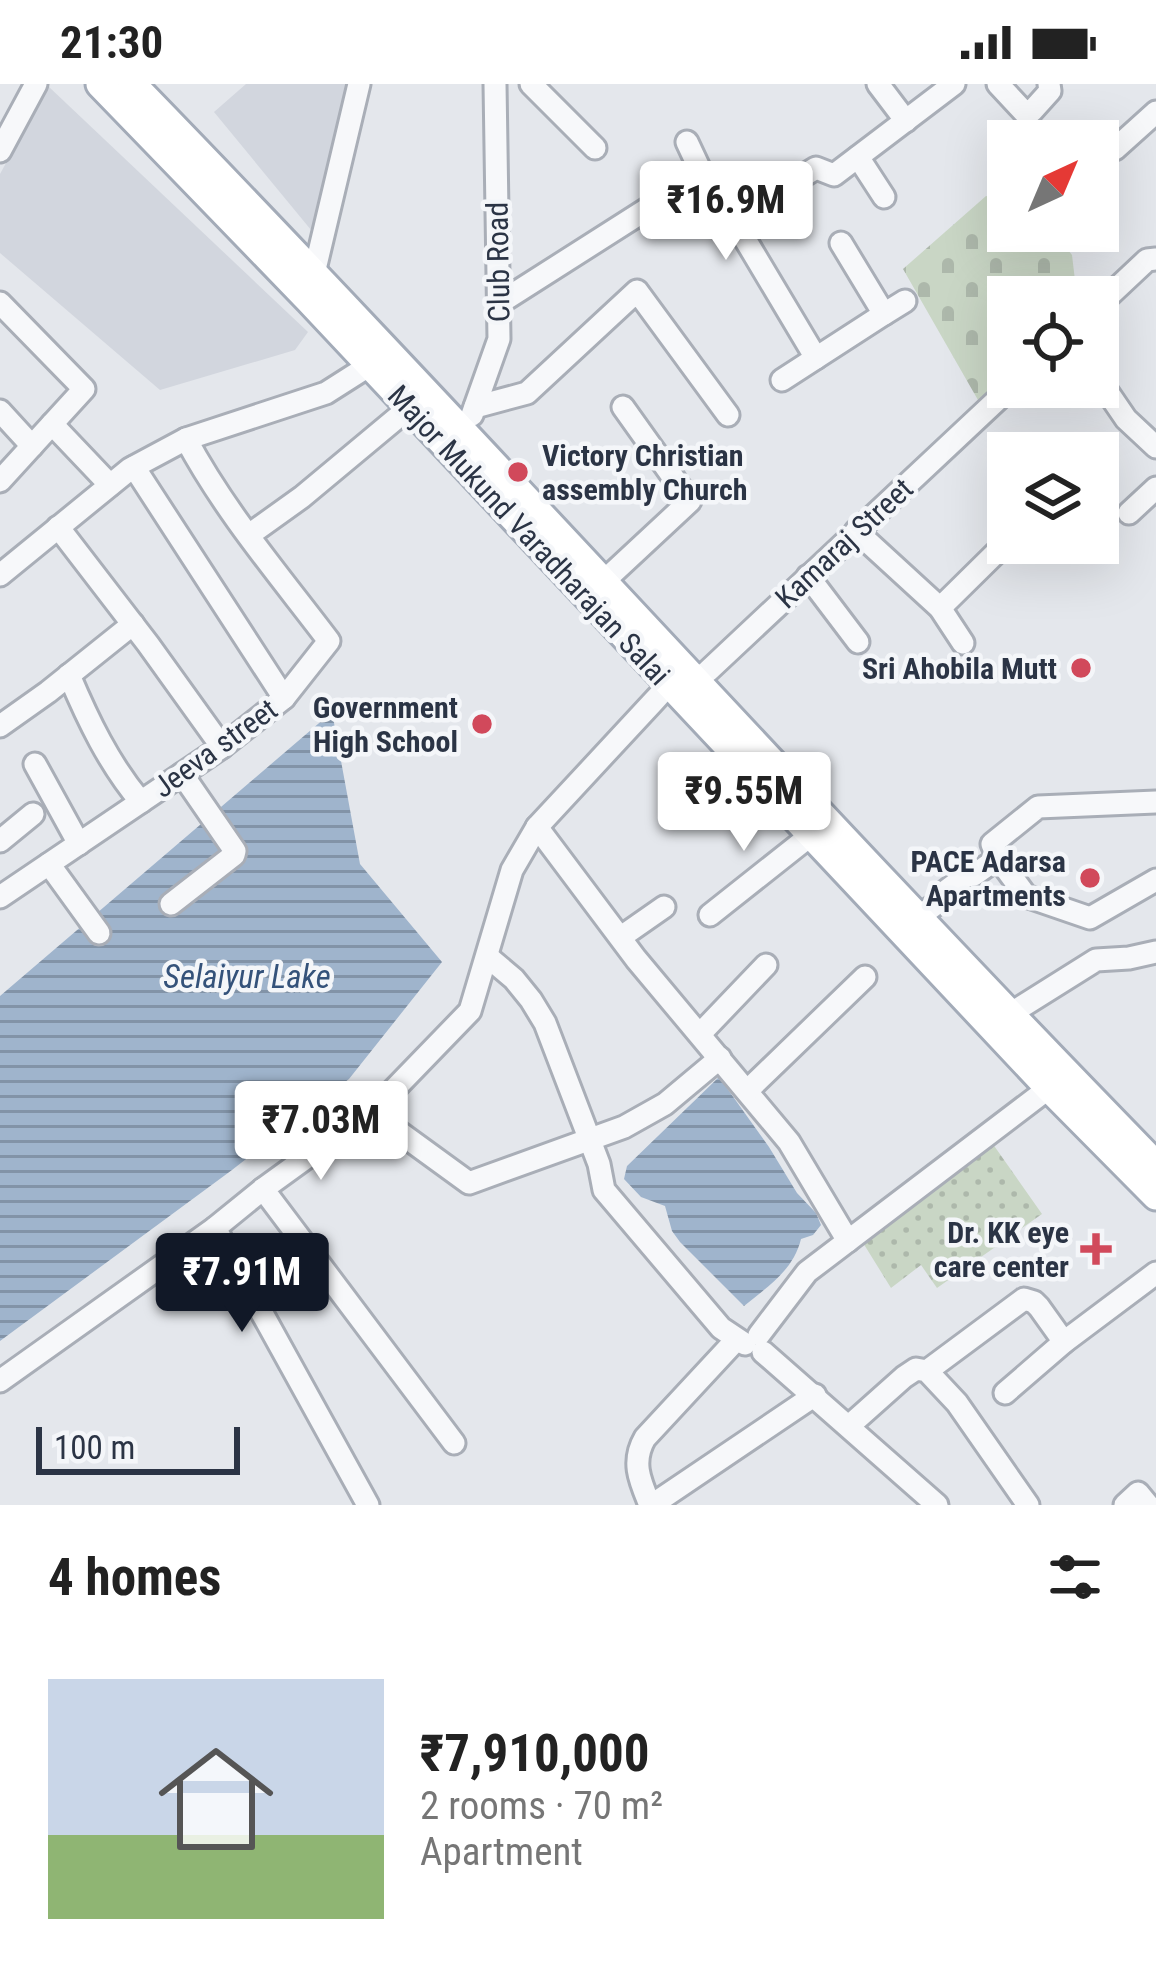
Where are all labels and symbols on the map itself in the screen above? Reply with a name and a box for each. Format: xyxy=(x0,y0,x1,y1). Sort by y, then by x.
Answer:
north arrow xyxy=(987,120,1119,252)
pin: ₹16.9M xyxy=(628,161,824,263)
street label: Club Road xyxy=(479,202,517,322)
street label: Major Mukund Varadharajan Salai xyxy=(381,378,677,692)
place label: Victory Christian assembly Church xyxy=(542,438,748,507)
marker: Victory Christian assembly Church xyxy=(505,459,531,485)
street label: Kamaraj Street xyxy=(768,471,920,615)
place label: Sri Ahobila Mutt xyxy=(862,651,1057,686)
marker: Sri Ahobila Mutt xyxy=(1068,655,1094,681)
place label: Government High School xyxy=(313,690,458,759)
street label: Jeeva street xyxy=(146,691,284,805)
marker: Government High School xyxy=(469,711,495,737)
pin: ₹9.55M xyxy=(646,752,842,854)
place label: PACE Adarsa Apartments xyxy=(911,844,1066,913)
marker: PACE Adarsa Apartments xyxy=(1077,865,1103,891)
water label: Selaiyur Lake xyxy=(163,957,331,996)
pin: ₹7.03M xyxy=(223,1081,419,1183)
place label: Dr. KK eye care center xyxy=(934,1215,1069,1284)
pin: ₹7.91M xyxy=(144,1233,340,1335)
marker: Dr. KK eye care center xyxy=(1080,1233,1112,1265)
scale bar xyxy=(36,1421,240,1474)

